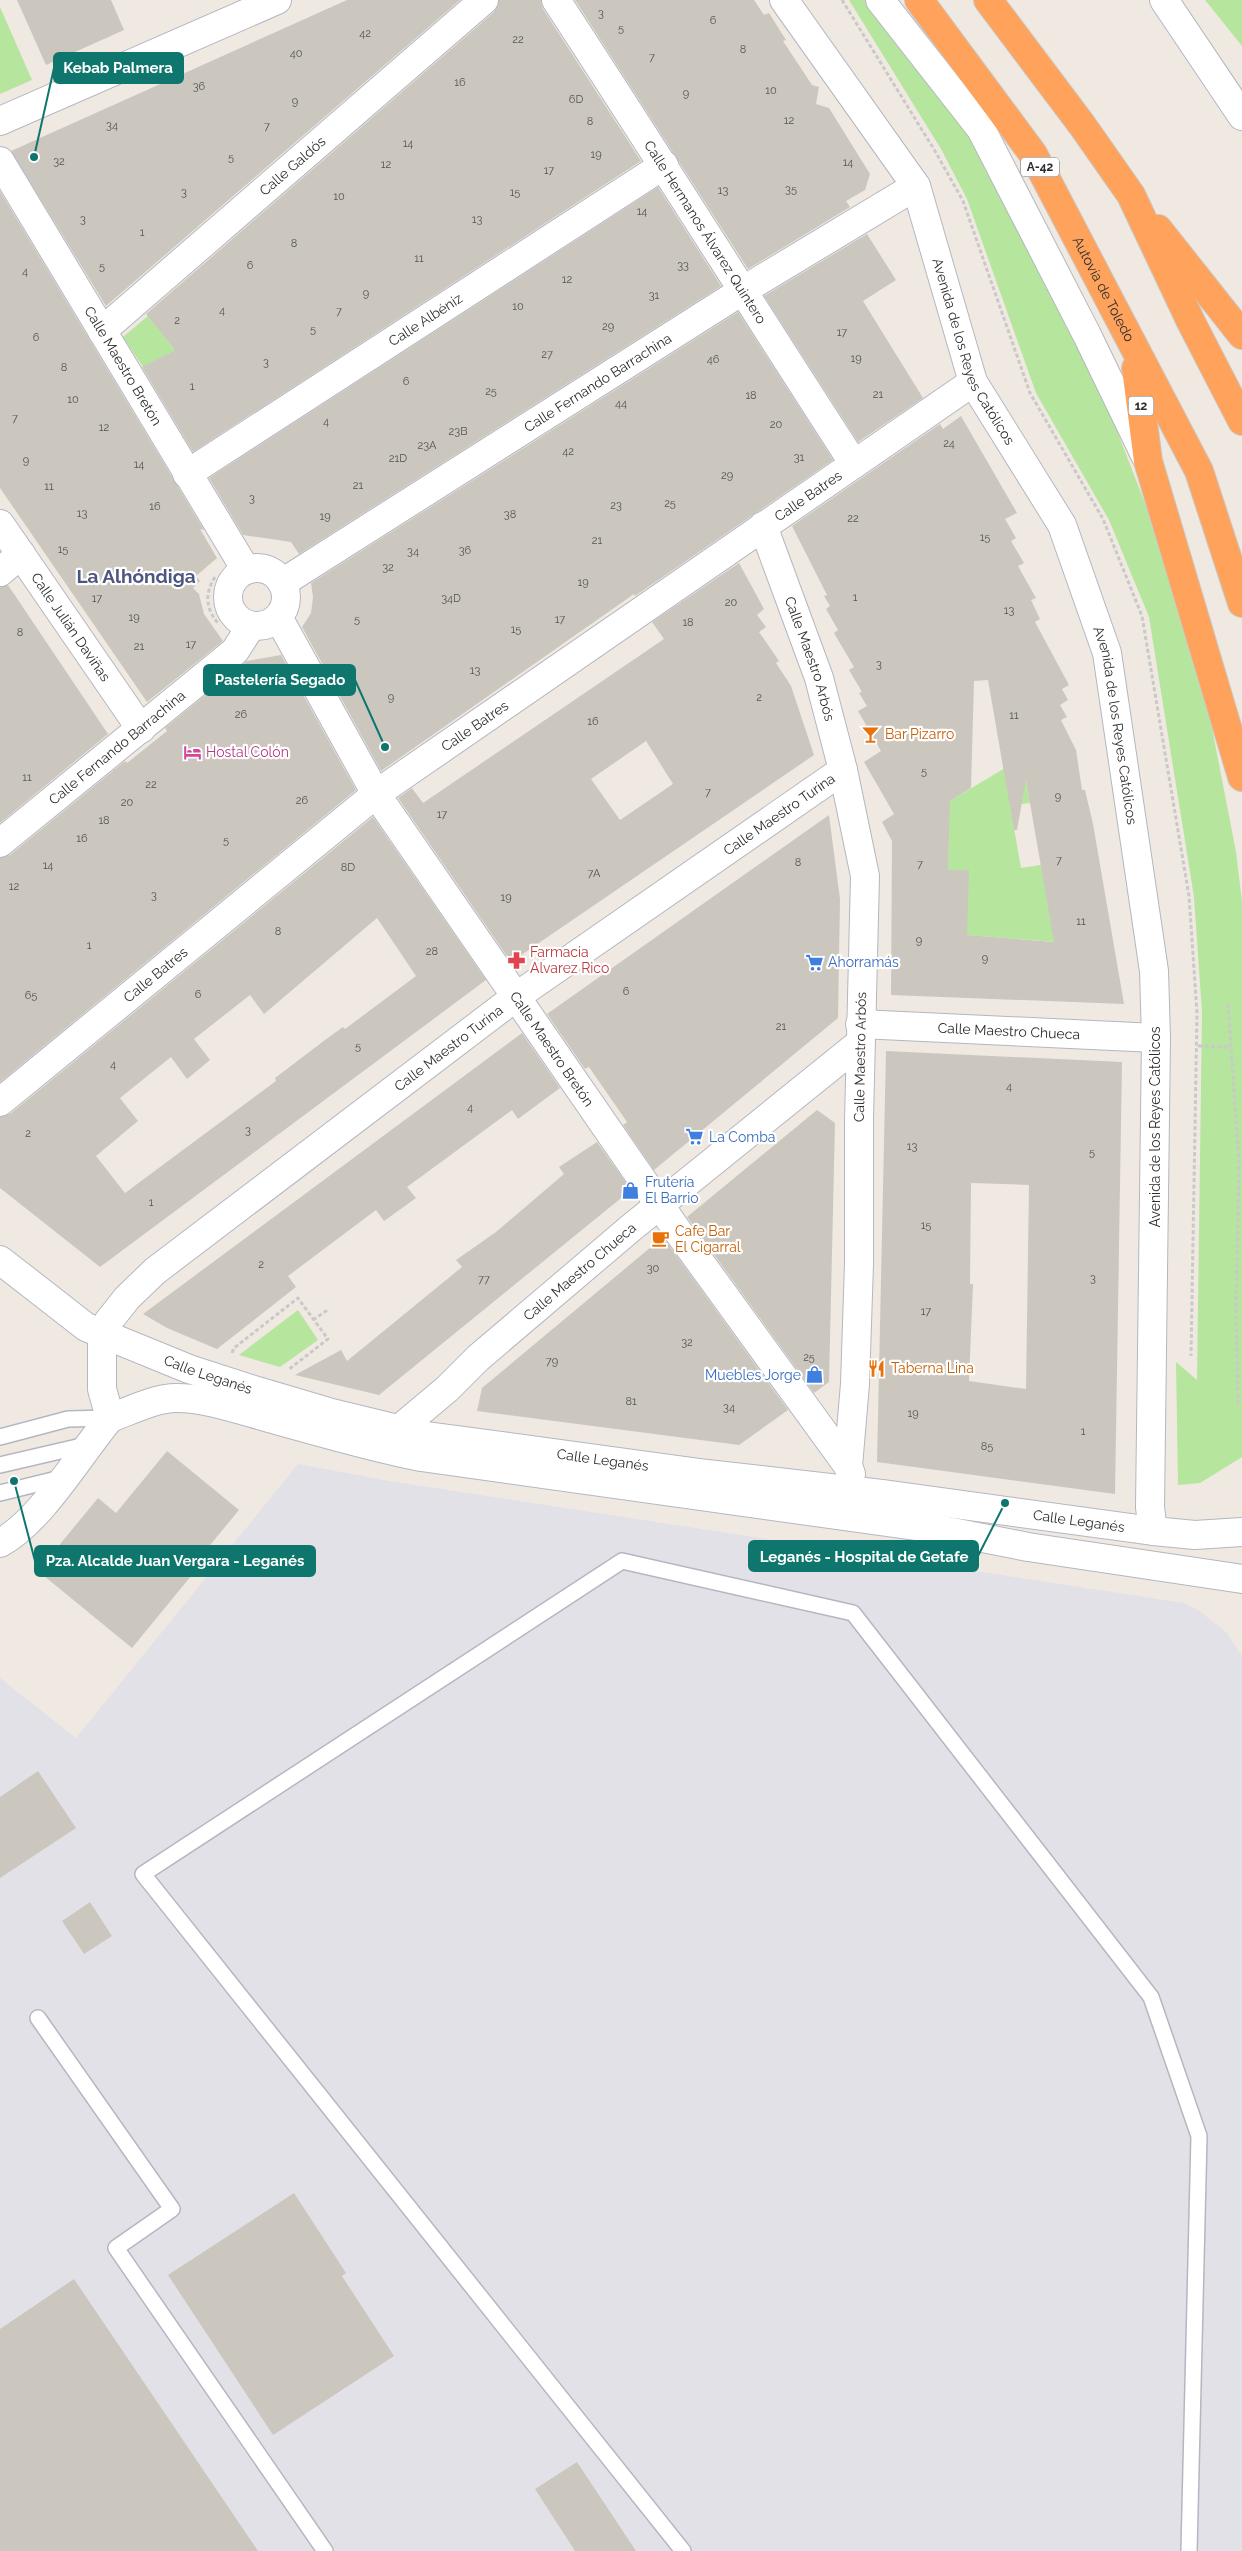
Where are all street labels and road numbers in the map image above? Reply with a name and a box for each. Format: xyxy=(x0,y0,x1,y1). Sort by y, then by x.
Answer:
street label: Calle Galdós xyxy=(256,133,329,199)
street label: Calle Hermanos Álvarez Quintero xyxy=(641,138,770,327)
road number: A-42 xyxy=(1021,158,1059,176)
street label: Autovía de Toledo xyxy=(1070,234,1138,344)
street label: Avenida de los Reyes Católicos xyxy=(929,256,1018,448)
street label: Calle Albéniz xyxy=(386,290,465,349)
street label: Calle Maestro Bretón xyxy=(81,303,165,428)
street label: Calle Fernando Barrachina xyxy=(521,330,674,435)
road number: 12 xyxy=(1128,396,1154,416)
street label: Calle Batres xyxy=(771,467,845,525)
street label: Calle Julián Daviñas xyxy=(28,570,114,684)
street label: Calle Maestro Arbós xyxy=(782,594,838,723)
street label: Avenida de los Reyes Católicos xyxy=(1090,624,1140,826)
street label: Calle Fernando Barrachina xyxy=(46,687,188,808)
street label: Calle Batres xyxy=(438,697,512,755)
street label: Calle Maestro Turina xyxy=(720,770,838,858)
street label: Calle Batres xyxy=(120,944,191,1006)
street label: Calle Maestro Bretón xyxy=(507,988,597,1109)
street label: Calle Maestro Arbós xyxy=(851,991,869,1122)
street label: Calle Maestro Turina xyxy=(391,1002,506,1094)
street label: Calle Maestro Chueca xyxy=(937,1020,1080,1042)
street label: Avenida de los Reyes Católicos xyxy=(1147,1026,1163,1227)
street label: Calle Maestro Chueca xyxy=(520,1219,639,1324)
street label: Calle Leganés xyxy=(162,1352,254,1397)
street label: Calle Leganés xyxy=(556,1446,650,1474)
street label: Calle Leganés xyxy=(1032,1507,1126,1535)

